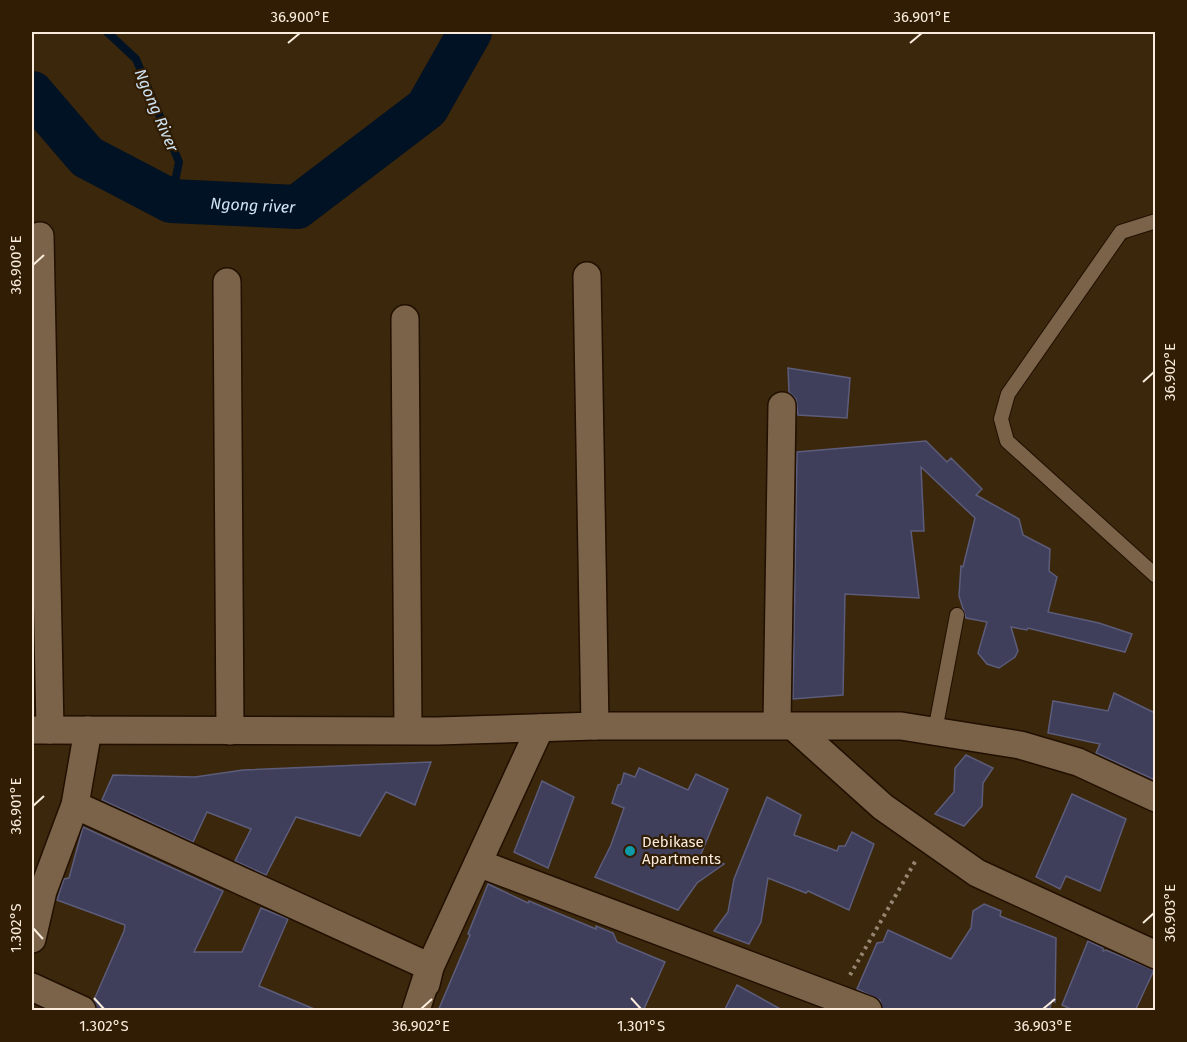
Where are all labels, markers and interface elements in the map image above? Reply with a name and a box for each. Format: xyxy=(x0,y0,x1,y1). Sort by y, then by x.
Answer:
text: 36.900°E xyxy=(270,8,330,26)
text: 36.901°E xyxy=(894,8,950,26)
water label: Ngong River xyxy=(131,66,183,155)
water label: Ngong river xyxy=(210,194,296,217)
text: 36.900°E xyxy=(7,235,25,295)
text: 36.902°E xyxy=(1161,343,1179,401)
text: 36.901°E xyxy=(7,778,25,834)
place label: Debikase Apartments xyxy=(642,833,721,868)
marker: Debikase Apartments xyxy=(623,844,637,858)
text: 36.903°E xyxy=(1161,884,1179,942)
text: 1.302°S xyxy=(7,903,25,953)
text: 1.302°S xyxy=(79,1017,129,1035)
text: 36.902°E xyxy=(392,1017,450,1035)
text: 1.301°S xyxy=(617,1017,665,1035)
text: 36.903°E xyxy=(1014,1017,1072,1035)

